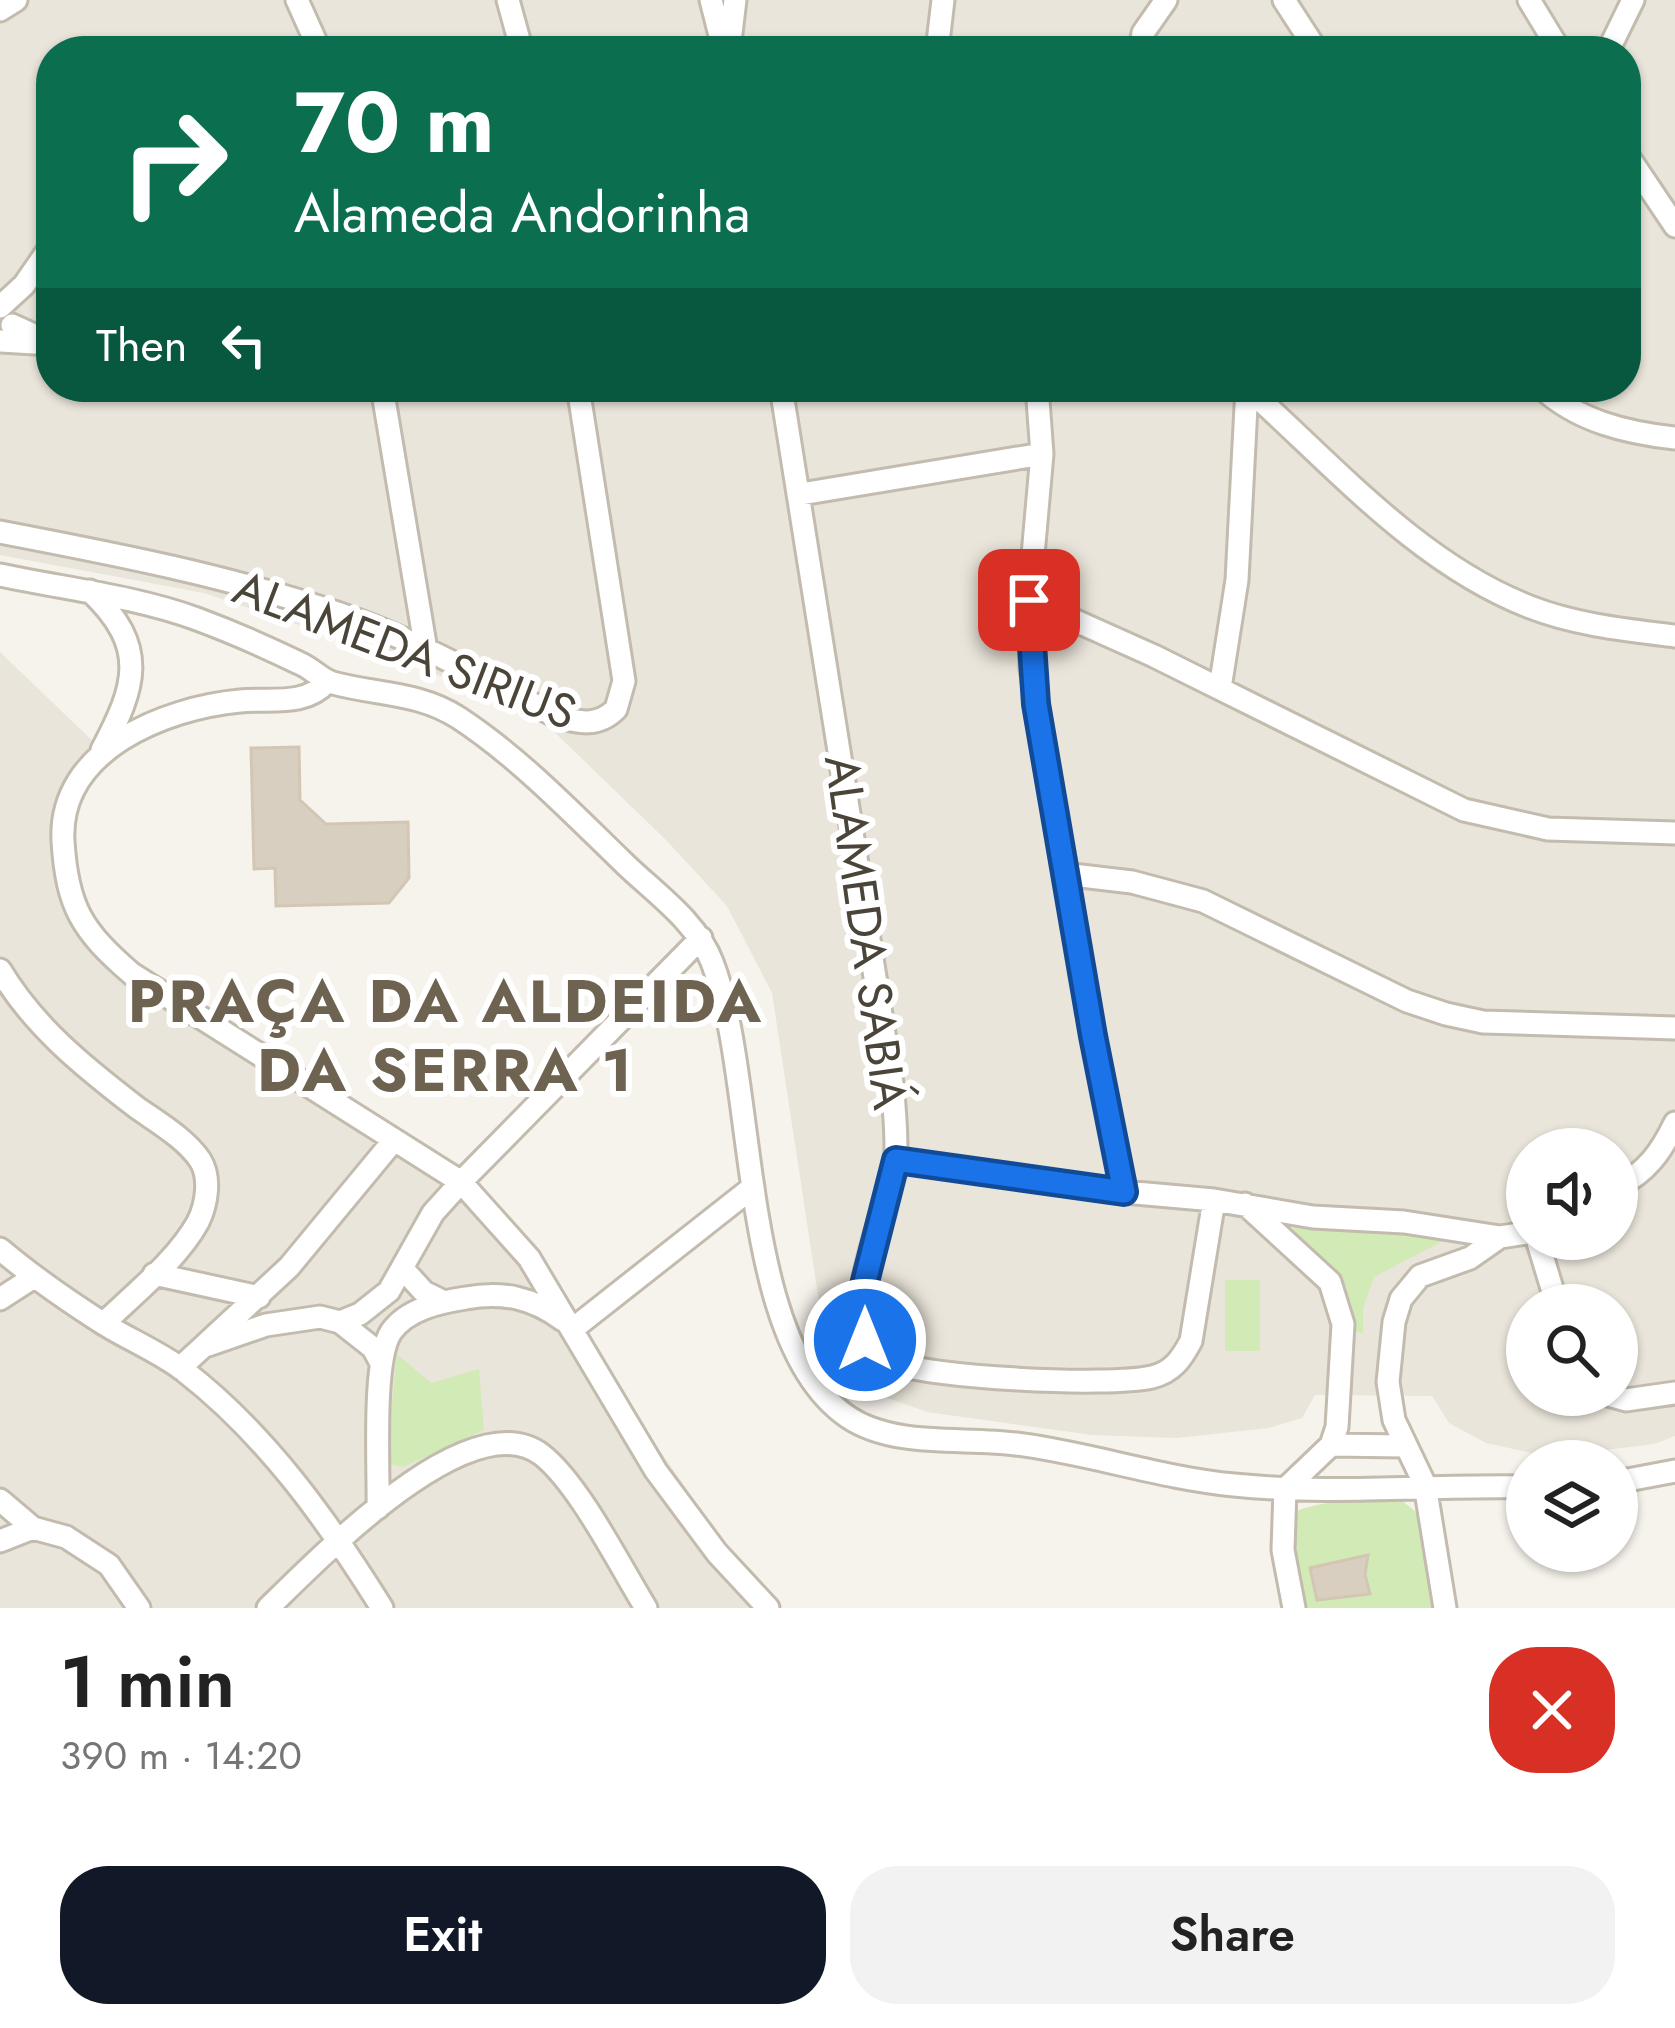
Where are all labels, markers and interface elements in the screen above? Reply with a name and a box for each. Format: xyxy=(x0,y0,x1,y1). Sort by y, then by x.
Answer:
text: 70 m xyxy=(294,62,494,184)
icon: right xyxy=(96,84,252,240)
text: Alameda Andorinha xyxy=(294,174,750,252)
icon: left xyxy=(211,312,277,378)
text: Then xyxy=(96,313,187,378)
pin xyxy=(978,549,1080,651)
street label: ALAMEDA SIRIUS xyxy=(224,553,586,747)
icon: arrive xyxy=(996,567,1062,633)
street label: ALAMEDA SABIÁ xyxy=(807,750,925,1114)
district label: PRAÇA DA ALDEIDA DA SERRA 1 xyxy=(128,958,764,1114)
map controls xyxy=(1506,1128,1638,1572)
button: sound xyxy=(1506,1128,1638,1260)
position arrow xyxy=(802,1277,928,1403)
button: search xyxy=(1506,1284,1638,1416)
button: layers xyxy=(1506,1440,1638,1572)
text: 1 min xyxy=(60,1630,235,1734)
button: close xyxy=(1489,1647,1615,1773)
text: 390 m · 14:20 xyxy=(60,1727,302,1784)
button: Exit xyxy=(60,1866,826,2004)
button: Share xyxy=(850,1866,1615,2004)

